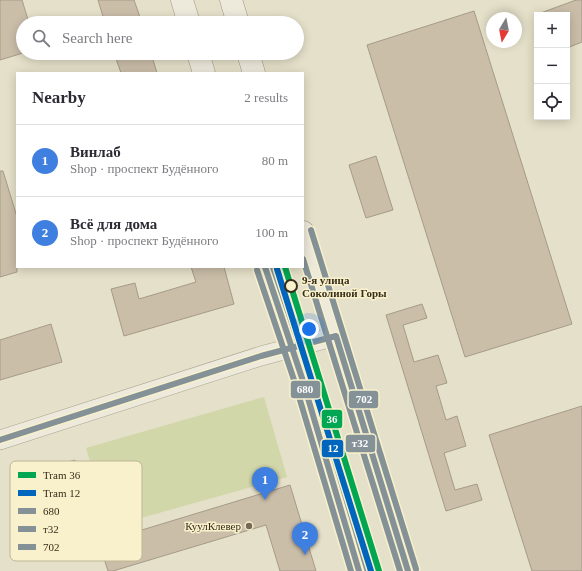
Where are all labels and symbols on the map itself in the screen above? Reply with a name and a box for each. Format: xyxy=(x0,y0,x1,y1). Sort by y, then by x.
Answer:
north arrow xyxy=(486,12,522,48)
place label: 9-я улица Соколиной Горы xyxy=(302,274,387,299)
marker: 9-я улица Соколиной Горы xyxy=(284,279,298,293)
your location xyxy=(299,319,319,339)
line badge: 680 xyxy=(290,380,321,399)
text: 680 xyxy=(297,383,314,395)
line badge: 702 xyxy=(348,390,379,409)
text: 702 xyxy=(356,393,373,405)
line badge: 36 xyxy=(321,409,343,429)
text: 36 xyxy=(327,413,338,425)
line badge: т32 xyxy=(345,434,376,453)
text: т32 xyxy=(352,437,369,449)
line badge: 12 xyxy=(321,439,344,458)
text: 12 xyxy=(328,442,339,454)
legend xyxy=(10,461,142,561)
pin: 1 xyxy=(252,467,278,500)
text: Tram 36 xyxy=(43,469,81,481)
text: Tram 12 xyxy=(43,487,80,499)
text: 680 xyxy=(43,505,60,517)
place label: КуулКлевер xyxy=(185,520,241,532)
marker: КуулКлевер xyxy=(244,521,254,531)
pin: 2 xyxy=(292,522,318,555)
text: т32 xyxy=(43,523,59,535)
text: 702 xyxy=(43,541,60,553)

